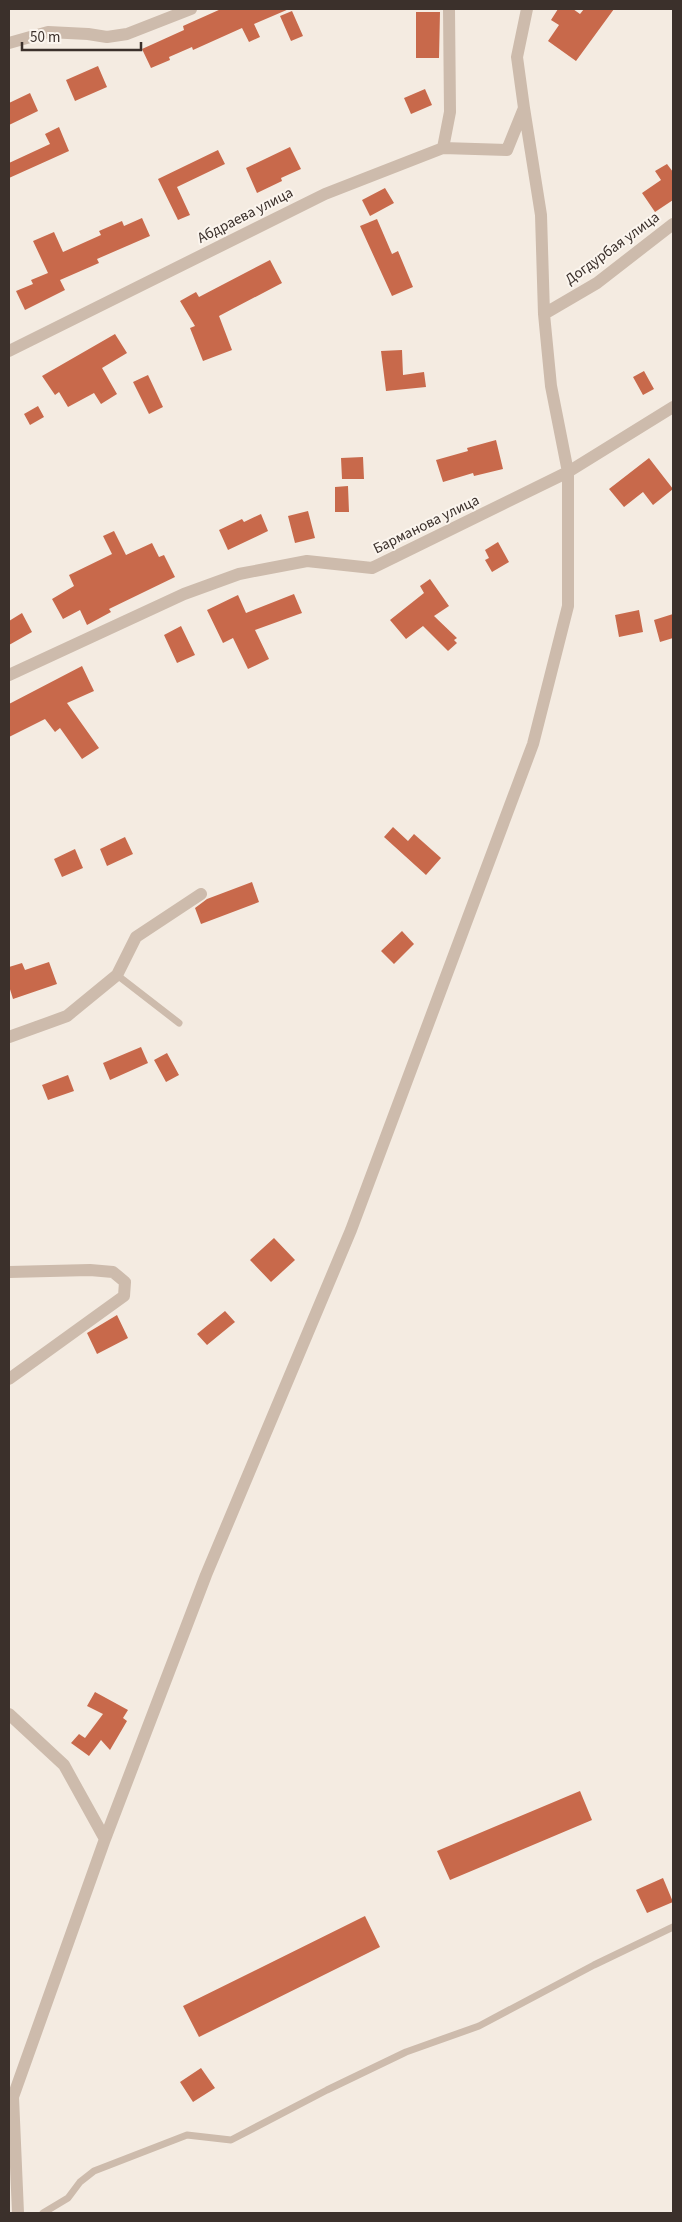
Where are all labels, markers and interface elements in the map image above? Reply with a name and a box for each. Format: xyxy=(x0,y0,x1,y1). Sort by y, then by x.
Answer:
scale bar xyxy=(22,20,141,52)
text: 50 m xyxy=(30,27,60,48)
street label: Абдраева улица xyxy=(194,182,297,249)
street label: Догдурбая улица xyxy=(561,207,664,290)
street label: Барманова улица xyxy=(370,490,483,559)

